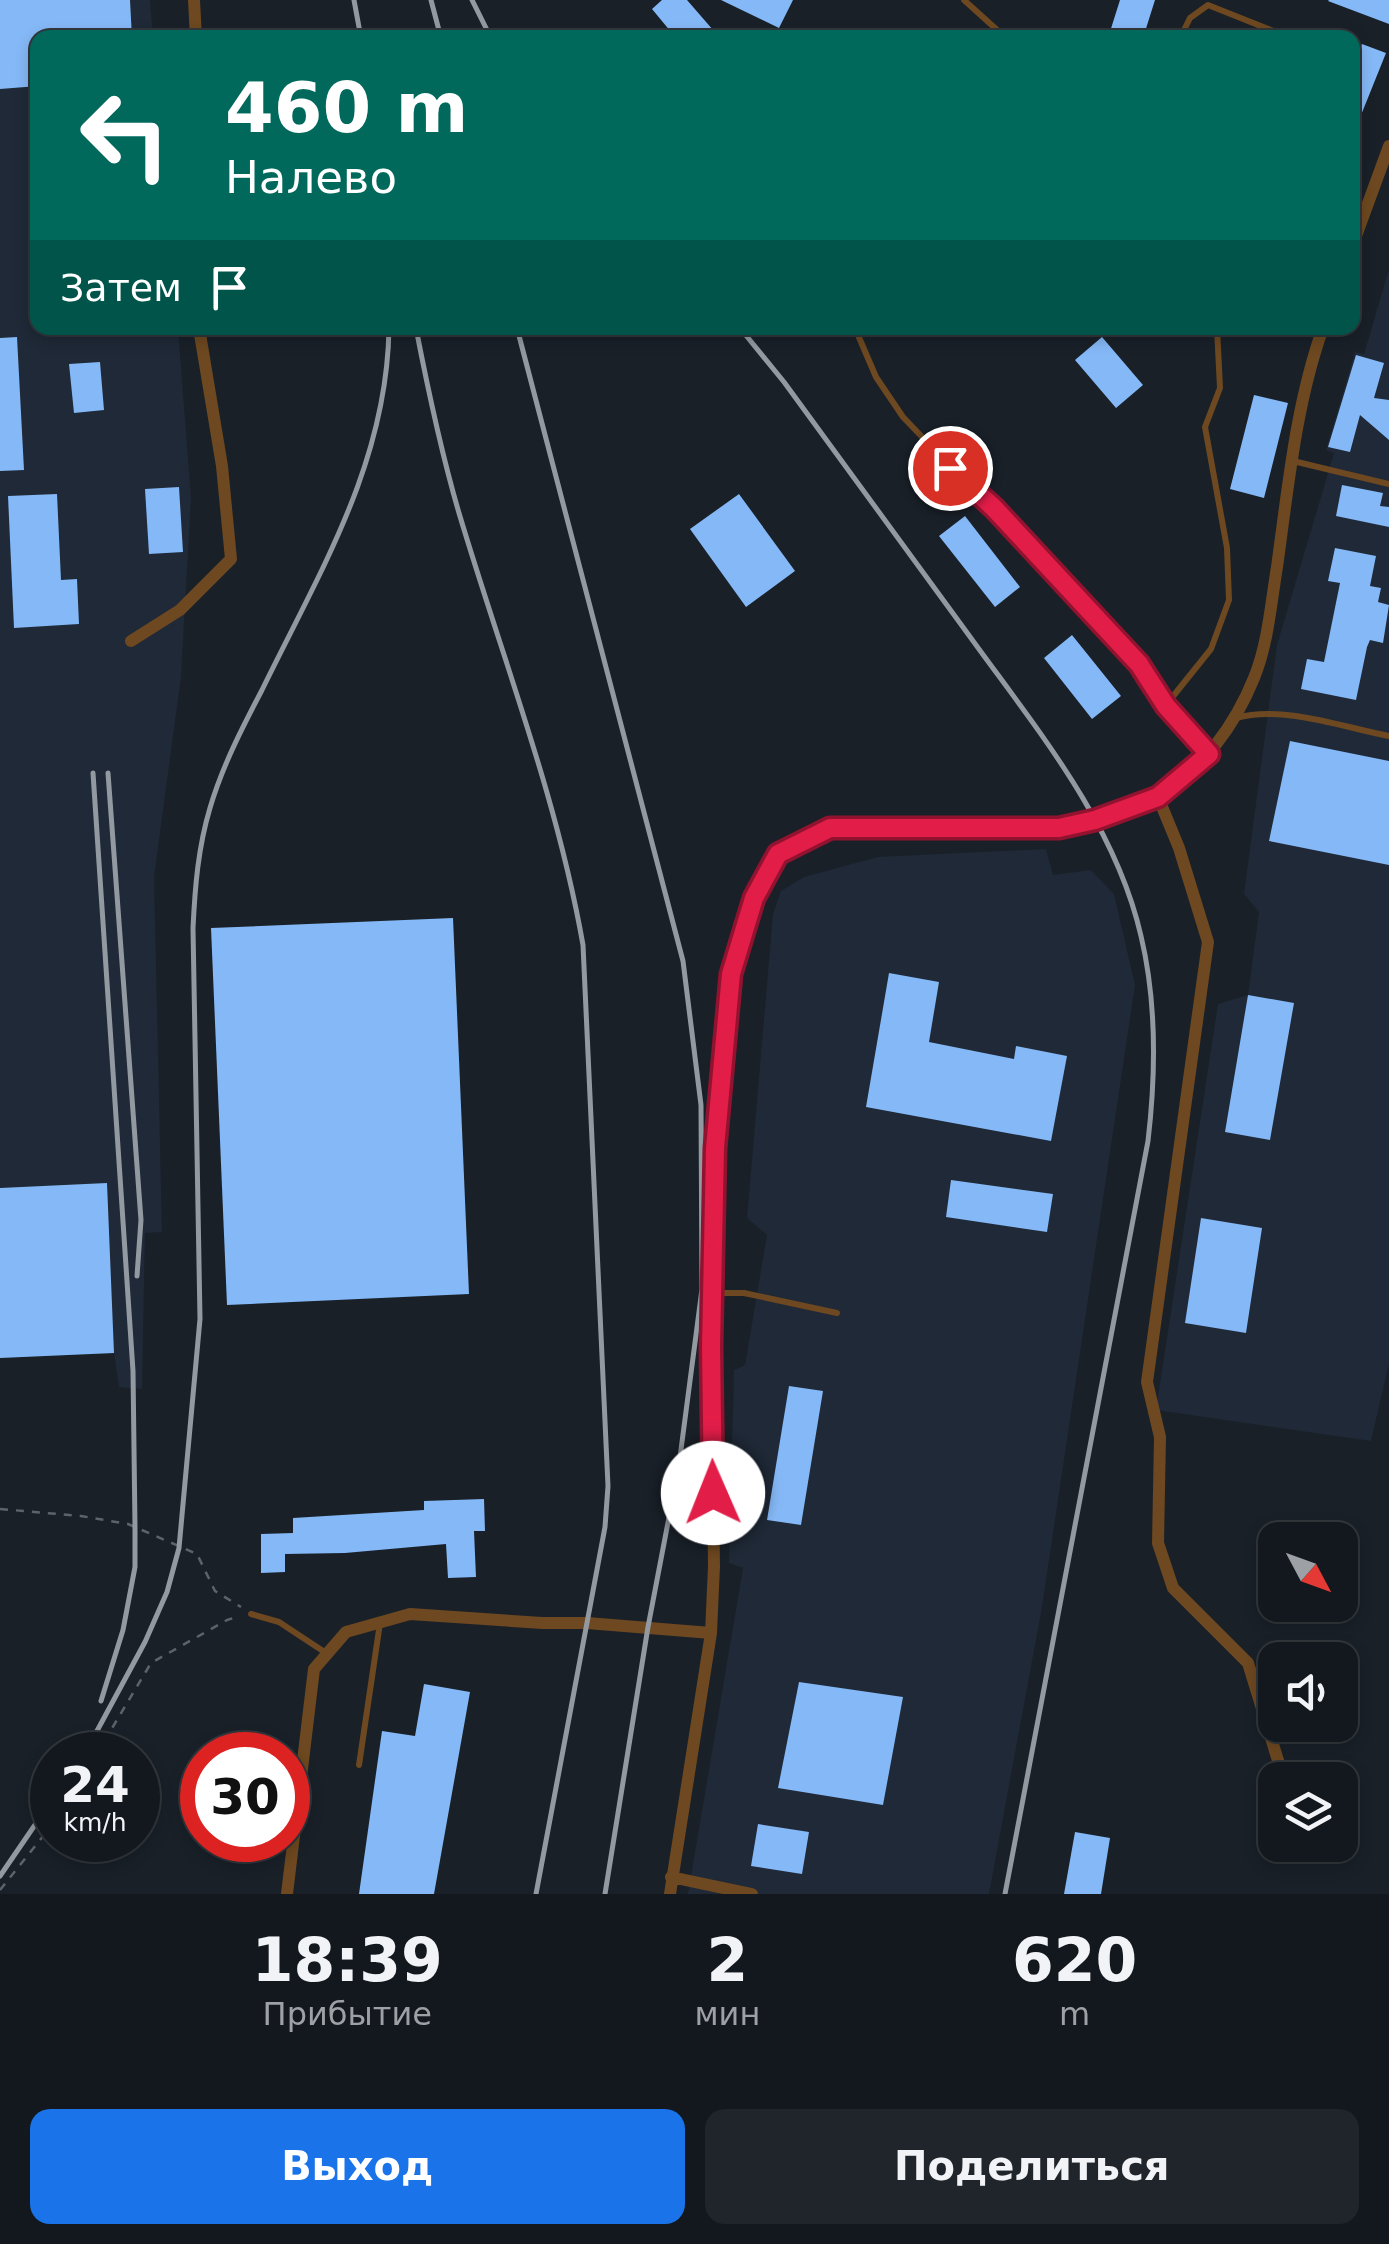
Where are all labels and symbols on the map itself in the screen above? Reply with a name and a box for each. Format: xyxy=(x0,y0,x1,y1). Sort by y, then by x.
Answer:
pin xyxy=(908,426,993,511)
position arrow xyxy=(661,1441,765,1545)
north arrow xyxy=(1258,1522,1358,1622)
speed limit sign: 30 xyxy=(180,1732,310,1862)

